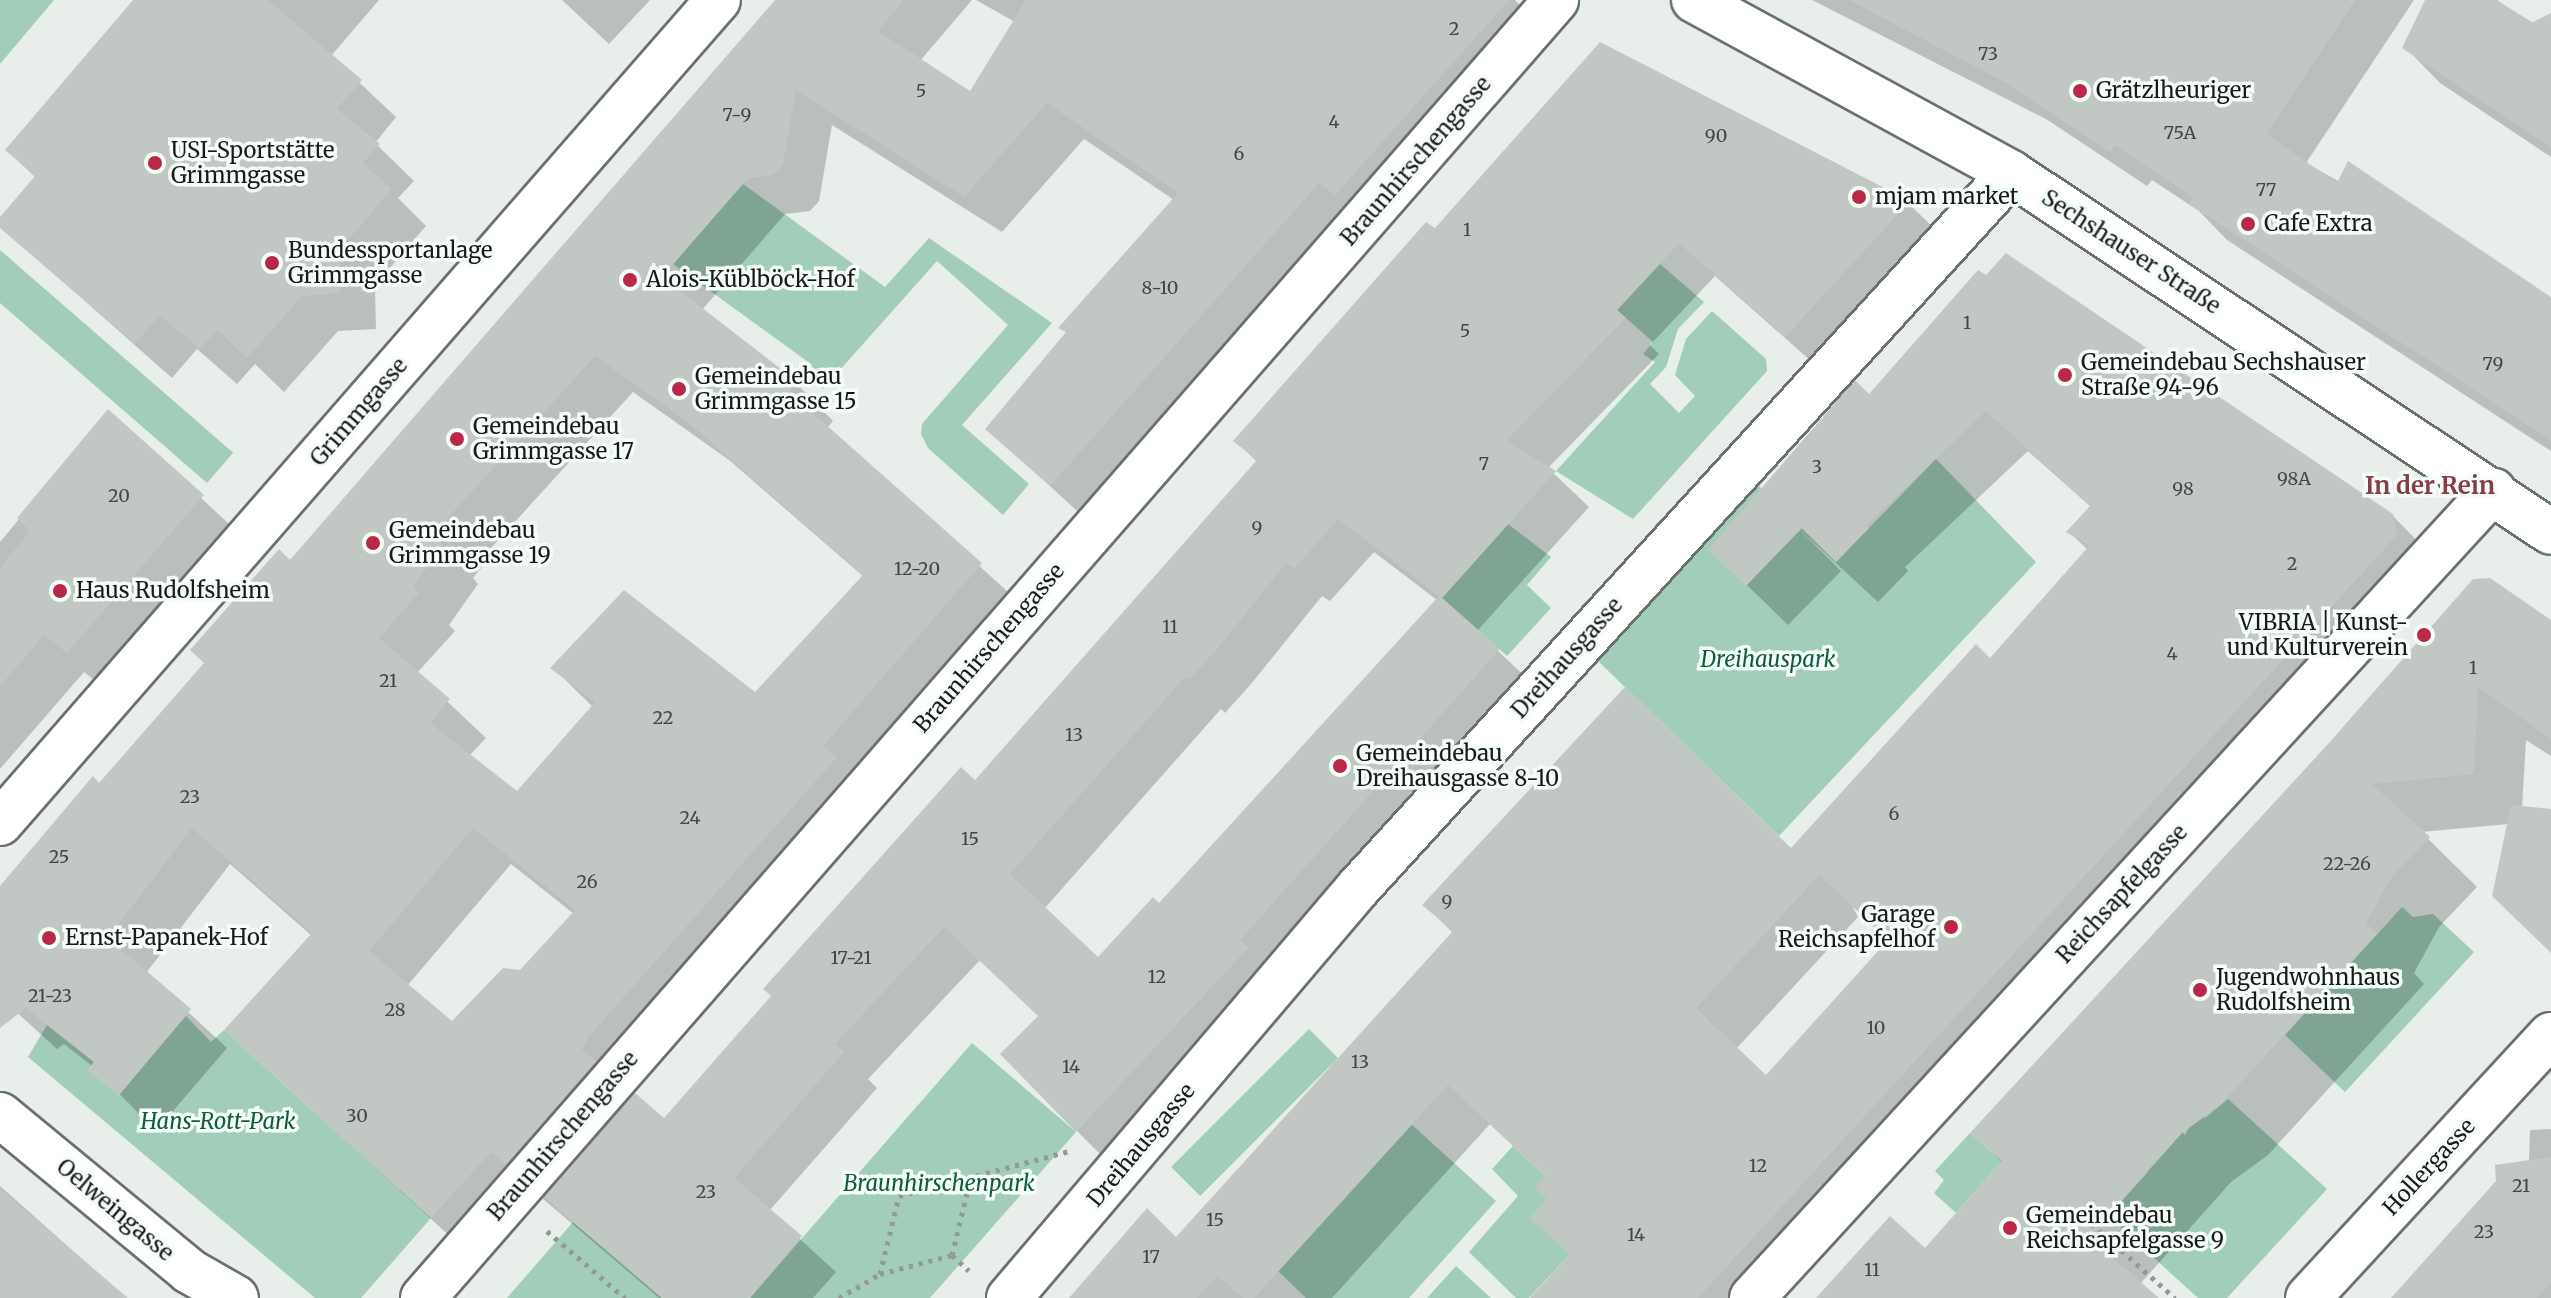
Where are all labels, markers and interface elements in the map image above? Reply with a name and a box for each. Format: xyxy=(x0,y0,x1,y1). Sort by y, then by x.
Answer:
house number: 2 xyxy=(1449,18,1459,40)
house number: 73 xyxy=(1978,43,1998,65)
street label: Braunhirschengasse xyxy=(1335,71,1497,251)
place label: Grätzlheuriger xyxy=(2096,78,2251,104)
house number: 5 xyxy=(916,80,926,102)
marker: Grätzlheuriger xyxy=(2071,82,2089,100)
house number: 7-9 xyxy=(723,104,751,126)
house number: 4 xyxy=(1328,111,1340,133)
house number: 75A xyxy=(2164,122,2196,144)
house number: 90 xyxy=(1705,125,1727,147)
place label: USI-Sportstätte Grimmgasse xyxy=(171,137,334,188)
house number: 6 xyxy=(1234,143,1244,165)
marker: USI-Sportstätte Grimmgasse xyxy=(146,154,164,172)
house number: 77 xyxy=(2256,179,2276,201)
place label: mjam market xyxy=(1875,184,2018,210)
street label: Sechshauser Straße xyxy=(2037,184,2225,320)
marker: mjam market xyxy=(1850,188,1868,206)
place label: Cafe Extra xyxy=(2264,211,2373,237)
marker: Cafe Extra xyxy=(2239,215,2257,233)
house number: 1 xyxy=(1463,219,1471,241)
place label: Bundessportanlage Grimmgasse xyxy=(288,237,493,288)
marker: Bundessportanlage Grimmgasse xyxy=(263,254,281,272)
place label: Alois-Küblböck-Hof xyxy=(646,267,855,293)
marker: Alois-Küblböck-Hof xyxy=(621,271,639,289)
house number: 8-10 xyxy=(1142,277,1178,299)
house number: 1 xyxy=(1963,312,1971,334)
house number: 5 xyxy=(1460,320,1470,342)
place label: Gemeindebau Sechshauser Straße 94-96 xyxy=(2081,349,2366,400)
street label: Grimmgasse xyxy=(305,353,413,471)
house number: 79 xyxy=(2483,353,2503,375)
place label: Gemeindebau Grimmgasse 15 xyxy=(695,363,857,414)
marker: Gemeindebau Sechshauser Straße 94-96 xyxy=(2056,366,2074,384)
marker: Gemeindebau Grimmgasse 15 xyxy=(670,380,688,398)
place label: Gemeindebau Grimmgasse 17 xyxy=(473,413,634,464)
marker: Gemeindebau Grimmgasse 17 xyxy=(448,430,466,448)
house number: 7 xyxy=(1479,453,1489,475)
house number: 3 xyxy=(1812,456,1822,478)
house number: 98A xyxy=(2277,468,2311,490)
district label: In der Rein xyxy=(2365,472,2495,500)
house number: 98 xyxy=(2172,478,2194,500)
house number: 20 xyxy=(108,485,130,507)
place label: Gemeindebau Grimmgasse 19 xyxy=(389,517,551,568)
house number: 9 xyxy=(1252,517,1262,539)
marker: Gemeindebau Grimmgasse 19 xyxy=(364,534,382,552)
house number: 2 xyxy=(2287,553,2297,575)
house number: 12-20 xyxy=(894,558,940,580)
street label: Braunhirschengasse xyxy=(908,558,1070,738)
place label: Haus Rudolfsheim xyxy=(76,578,270,604)
marker: Haus Rudolfsheim xyxy=(51,582,69,600)
street label: Dreihausgasse xyxy=(1506,592,1628,724)
place label: VIBRIA | Kunst- und Kulturverein xyxy=(2227,609,2408,660)
house number: 11 xyxy=(1162,616,1178,638)
marker: VIBRIA | Kunst- und Kulturverein xyxy=(2415,626,2433,644)
house number: 4 xyxy=(2166,643,2178,665)
park label: Dreihauspark xyxy=(1701,647,1835,673)
house number: 1 xyxy=(2469,657,2477,679)
house number: 21 xyxy=(379,670,397,692)
house number: 22 xyxy=(652,707,674,729)
house number: 13 xyxy=(1065,724,1083,746)
place label: Gemeindebau Dreihausgasse 8-10 xyxy=(1356,740,1559,792)
marker: Gemeindebau Dreihausgasse 8-10 xyxy=(1331,757,1349,775)
house number: 23 xyxy=(180,786,200,808)
house number: 6 xyxy=(1889,803,1899,825)
house number: 24 xyxy=(679,807,701,829)
street label: Reichsapfelgasse xyxy=(2051,819,2193,969)
house number: 15 xyxy=(961,828,979,850)
house number: 25 xyxy=(49,846,69,868)
house number: 22-26 xyxy=(2323,853,2371,875)
house number: 26 xyxy=(576,871,598,893)
house number: 9 xyxy=(1442,891,1452,913)
place label: Garage Reichsapfelhof xyxy=(1778,901,1935,952)
marker: Garage Reichsapfelhof xyxy=(1942,918,1960,936)
place label: Ernst-Papanek-Hof xyxy=(65,925,268,951)
marker: Ernst-Papanek-Hof xyxy=(40,929,58,947)
house number: 17-21 xyxy=(830,947,872,969)
place label: Jugendwohnhaus Rudolfsheim xyxy=(2216,964,2400,1016)
house number: 12 xyxy=(1148,966,1166,988)
marker: Jugendwohnhaus Rudolfsheim xyxy=(2191,981,2209,999)
house number: 21-23 xyxy=(28,985,72,1007)
house number: 28 xyxy=(384,999,406,1021)
house number: 10 xyxy=(1867,1017,1885,1039)
street label: Braunhirschengasse xyxy=(482,1046,644,1226)
house number: 13 xyxy=(1351,1051,1369,1073)
house number: 14 xyxy=(1062,1056,1080,1078)
street label: Dreihausgasse xyxy=(1082,1078,1200,1212)
house number: 30 xyxy=(346,1105,368,1127)
park label: Hans-Rott-Park xyxy=(140,1109,296,1135)
street label: Hollergasse xyxy=(2377,1113,2481,1221)
street label: Oelweingasse xyxy=(51,1154,179,1266)
house number: 12 xyxy=(1749,1155,1767,1177)
park label: Braunhirschenpark xyxy=(843,1171,1035,1197)
house number: 21 xyxy=(2512,1175,2530,1197)
house number: 23 xyxy=(696,1181,716,1203)
place label: Gemeindebau Reichsapfelgasse 9 xyxy=(2026,1202,2224,1254)
house number: 15 xyxy=(1206,1209,1224,1231)
marker: Gemeindebau Reichsapfelgasse 9 xyxy=(2001,1219,2019,1237)
house number: 23 xyxy=(2474,1221,2494,1243)
house number: 14 xyxy=(1627,1224,1645,1246)
house number: 17 xyxy=(1142,1246,1160,1268)
house number: 11 xyxy=(1864,1259,1880,1281)

